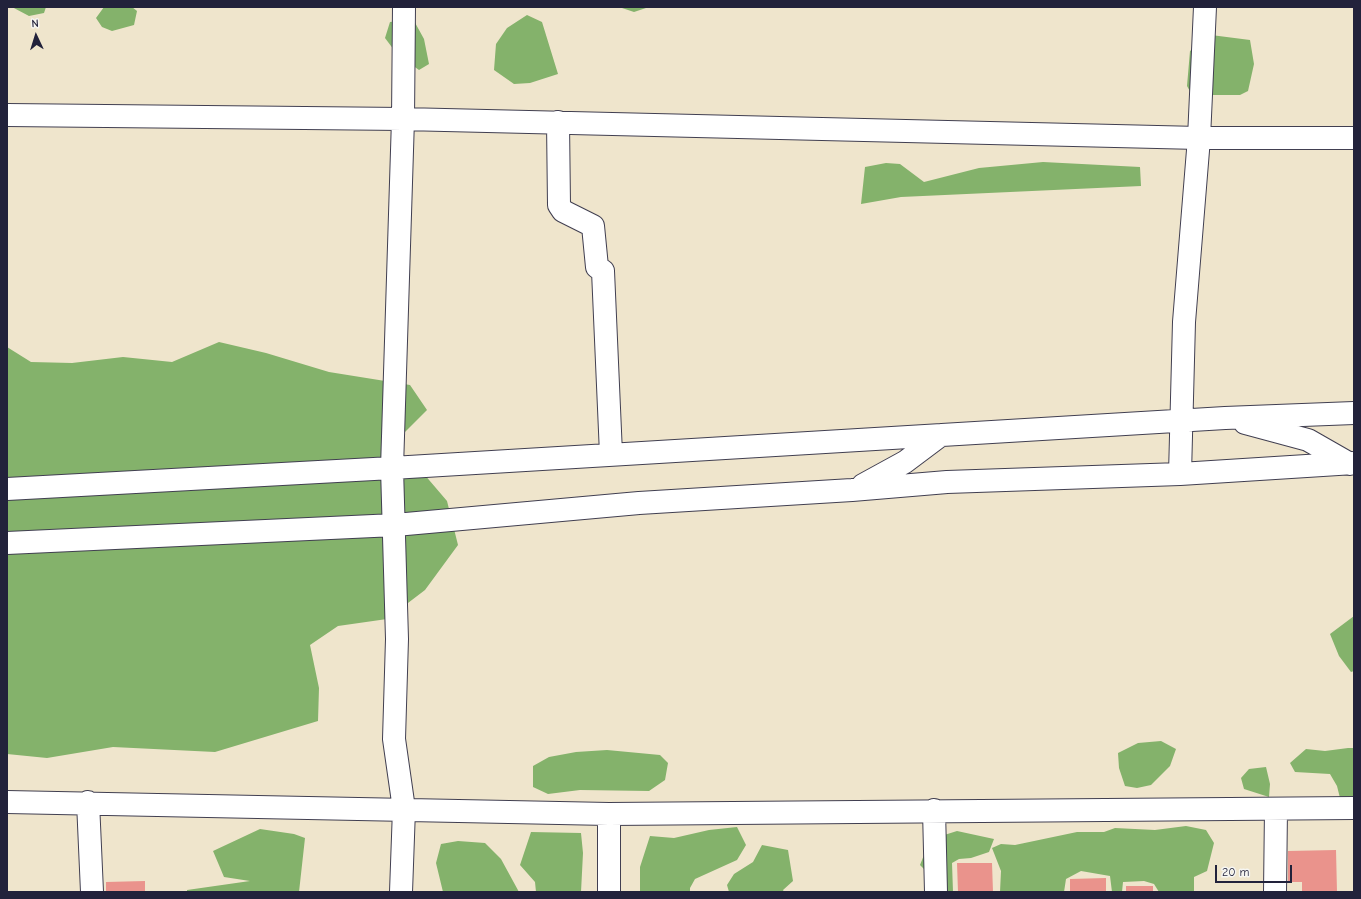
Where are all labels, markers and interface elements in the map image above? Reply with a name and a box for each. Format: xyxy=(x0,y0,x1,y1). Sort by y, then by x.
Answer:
north arrow xyxy=(16,16,56,56)
text: N xyxy=(31,17,39,30)
scale bar xyxy=(1217,857,1294,883)
text: 20 m xyxy=(1222,865,1250,879)

